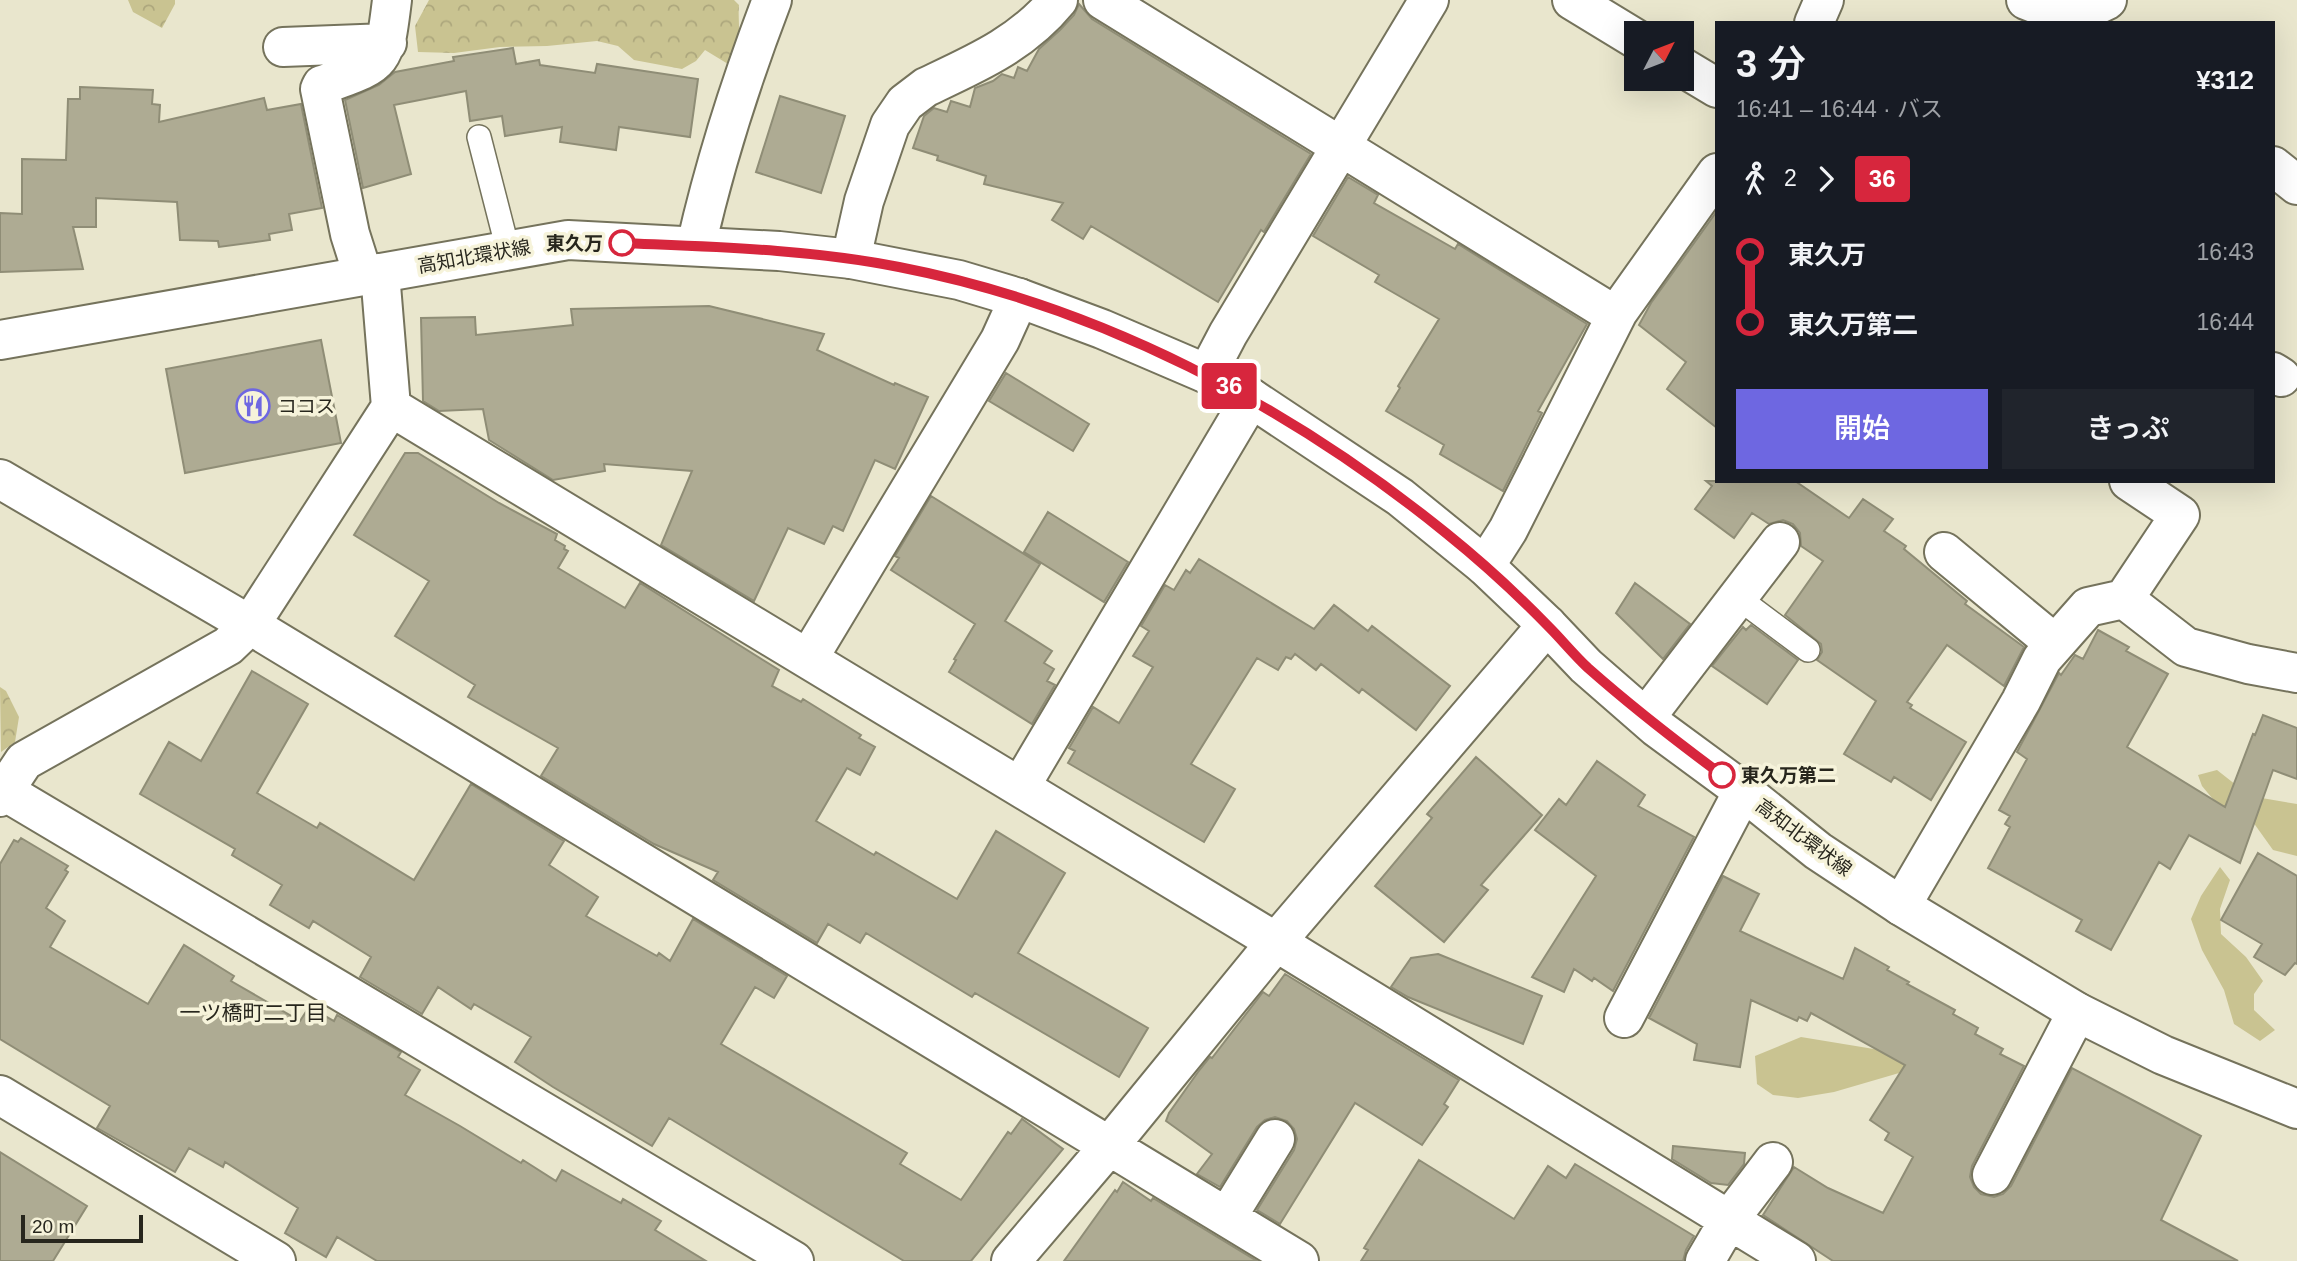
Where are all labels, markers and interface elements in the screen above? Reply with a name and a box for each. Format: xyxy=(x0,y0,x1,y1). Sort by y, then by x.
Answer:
north arrow xyxy=(1624,21,1694,91)
map controls xyxy=(1624,21,1694,91)
text: 3 分 xyxy=(1736,43,1806,85)
text: ¥312 xyxy=(2196,65,2254,95)
text: 16:41 – 16:44 · バス xyxy=(1736,96,1943,122)
icon: walk xyxy=(1736,160,1774,198)
icon: forward xyxy=(1807,160,1845,198)
text: 2 xyxy=(1784,165,1797,191)
text: 36 xyxy=(1869,165,1896,192)
marker: 東久万 xyxy=(609,230,635,256)
place label: 東久万 xyxy=(546,233,603,254)
street label: 高知北環状線 xyxy=(416,236,532,277)
text: 16:43 xyxy=(2196,239,2254,265)
text: 東久万 xyxy=(1788,240,1866,270)
text: 16:44 xyxy=(2196,309,2254,335)
text: 東久万第二 xyxy=(1788,310,1918,340)
line badge: 36 xyxy=(1198,363,1260,409)
text: 36 xyxy=(1216,372,1242,399)
restaurant icon: ココス xyxy=(234,387,272,425)
button: 開始 xyxy=(1736,389,1988,469)
button: きっぷ xyxy=(2002,389,2254,469)
place label: ココス xyxy=(278,396,335,417)
marker: 東久万第二 xyxy=(1709,762,1735,788)
place label: 東久万第二 xyxy=(1741,765,1836,786)
street label: 高知北環状線 xyxy=(1752,795,1856,880)
district label: 一ツ橋町二丁目 xyxy=(180,1001,327,1024)
scale bar xyxy=(21,1212,144,1244)
text: 20 m xyxy=(32,1216,74,1237)

